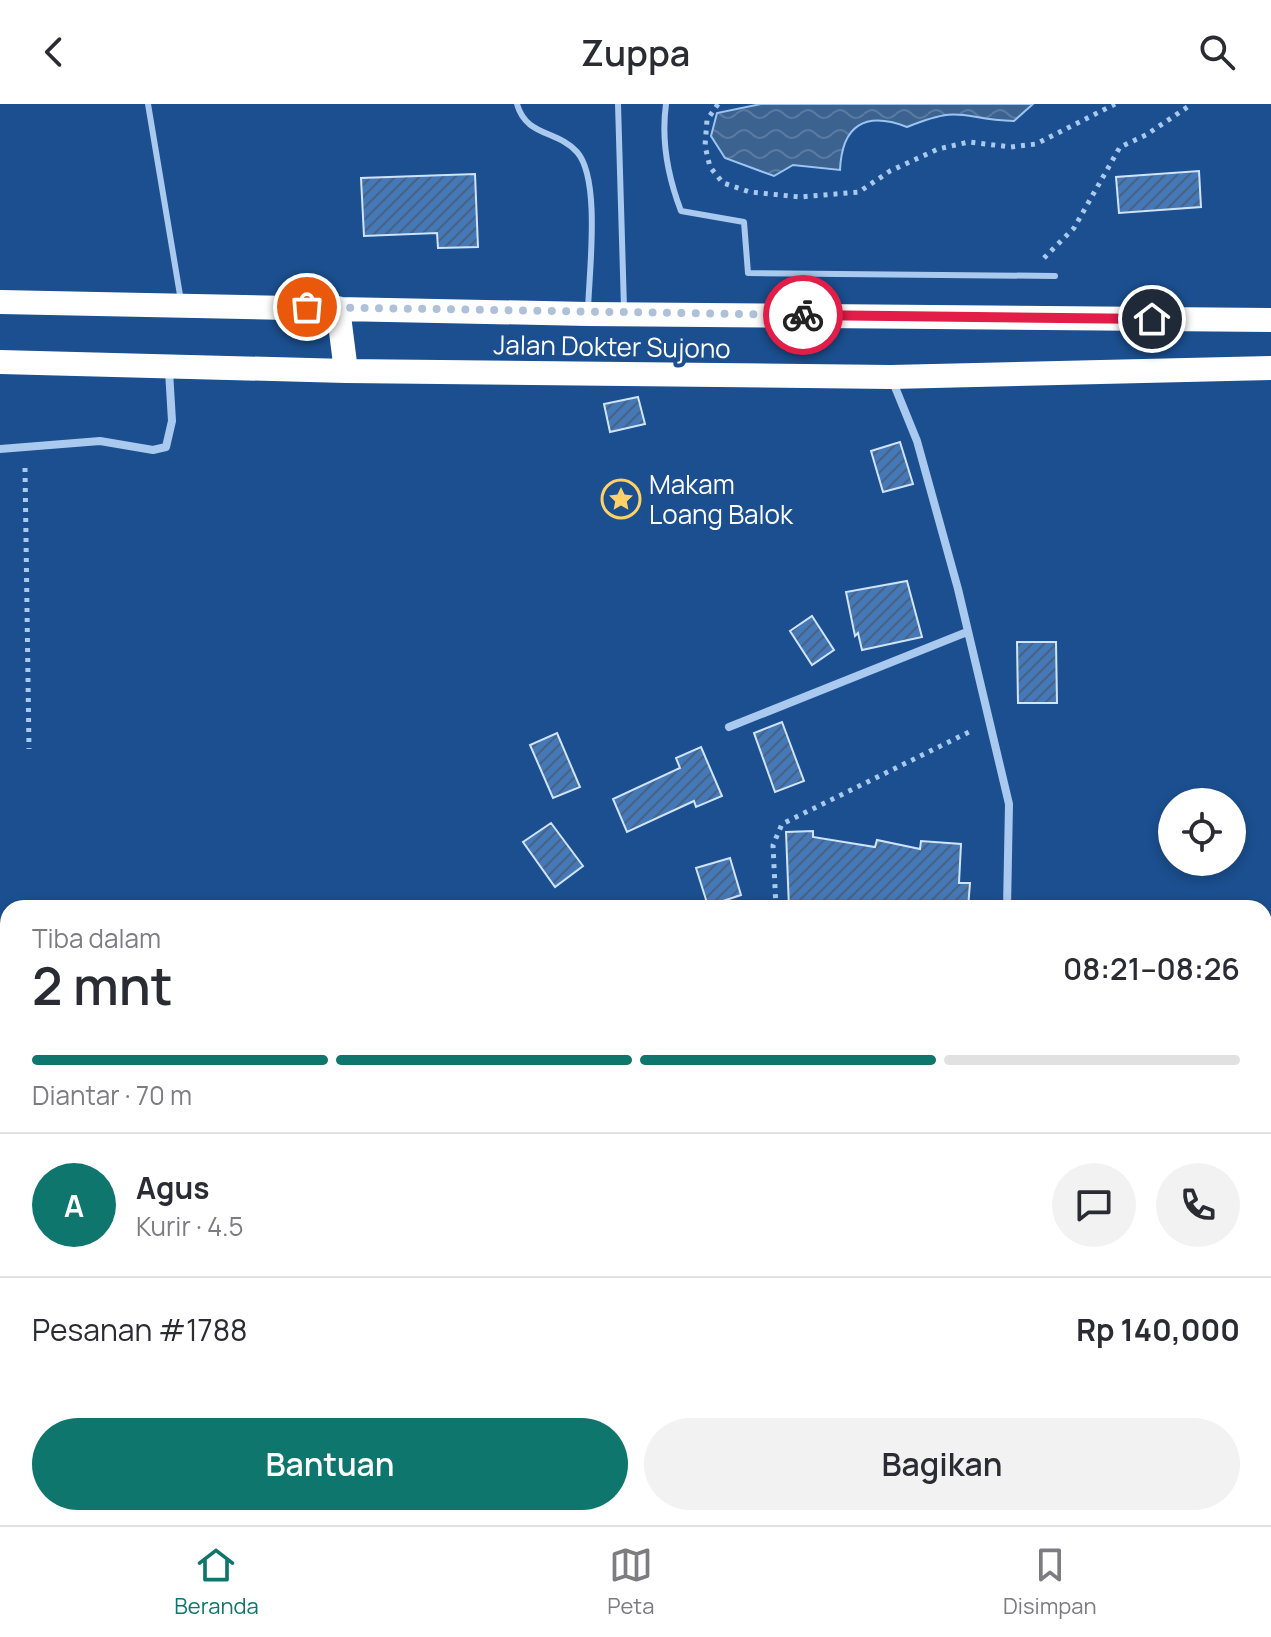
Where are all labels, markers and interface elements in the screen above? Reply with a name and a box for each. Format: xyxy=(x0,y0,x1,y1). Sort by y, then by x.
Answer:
text: Zuppa xyxy=(581,28,690,77)
icon: back xyxy=(32,30,76,74)
icon: search xyxy=(1195,30,1239,74)
pin xyxy=(273,273,341,341)
courier xyxy=(763,275,843,355)
icon: bag xyxy=(285,285,329,329)
pin xyxy=(1118,285,1186,353)
icon: bike xyxy=(781,293,825,337)
icon: home xyxy=(1130,297,1174,341)
street label: Jalan Dokter Sujono xyxy=(493,326,731,366)
place label: Makam Loang Balok xyxy=(649,466,794,532)
place icon: Makam Loang Balok xyxy=(600,478,642,520)
map controls xyxy=(1158,788,1246,876)
button: locate xyxy=(1158,788,1246,876)
text: Tiba dalam xyxy=(32,920,161,956)
text: 08:21–08:26 xyxy=(1063,948,1240,989)
text: 2 mnt xyxy=(32,950,173,1021)
text: Diantar · 70 m xyxy=(32,1077,192,1113)
button: chat xyxy=(1052,1163,1136,1247)
button: phone xyxy=(1156,1163,1240,1247)
text: Agus xyxy=(136,1167,210,1208)
text: A xyxy=(64,1185,84,1226)
text: Kurir · 4.5 xyxy=(136,1208,243,1244)
text: Pesanan #1788 xyxy=(32,1309,247,1350)
text: Rp 140,000 xyxy=(1076,1309,1240,1350)
button: Bantuan xyxy=(32,1418,628,1510)
button: Bagikan xyxy=(644,1418,1240,1510)
tab: Beranda xyxy=(174,1543,259,1621)
tab: Peta xyxy=(607,1543,654,1621)
tab: Disimpan xyxy=(1003,1543,1097,1621)

